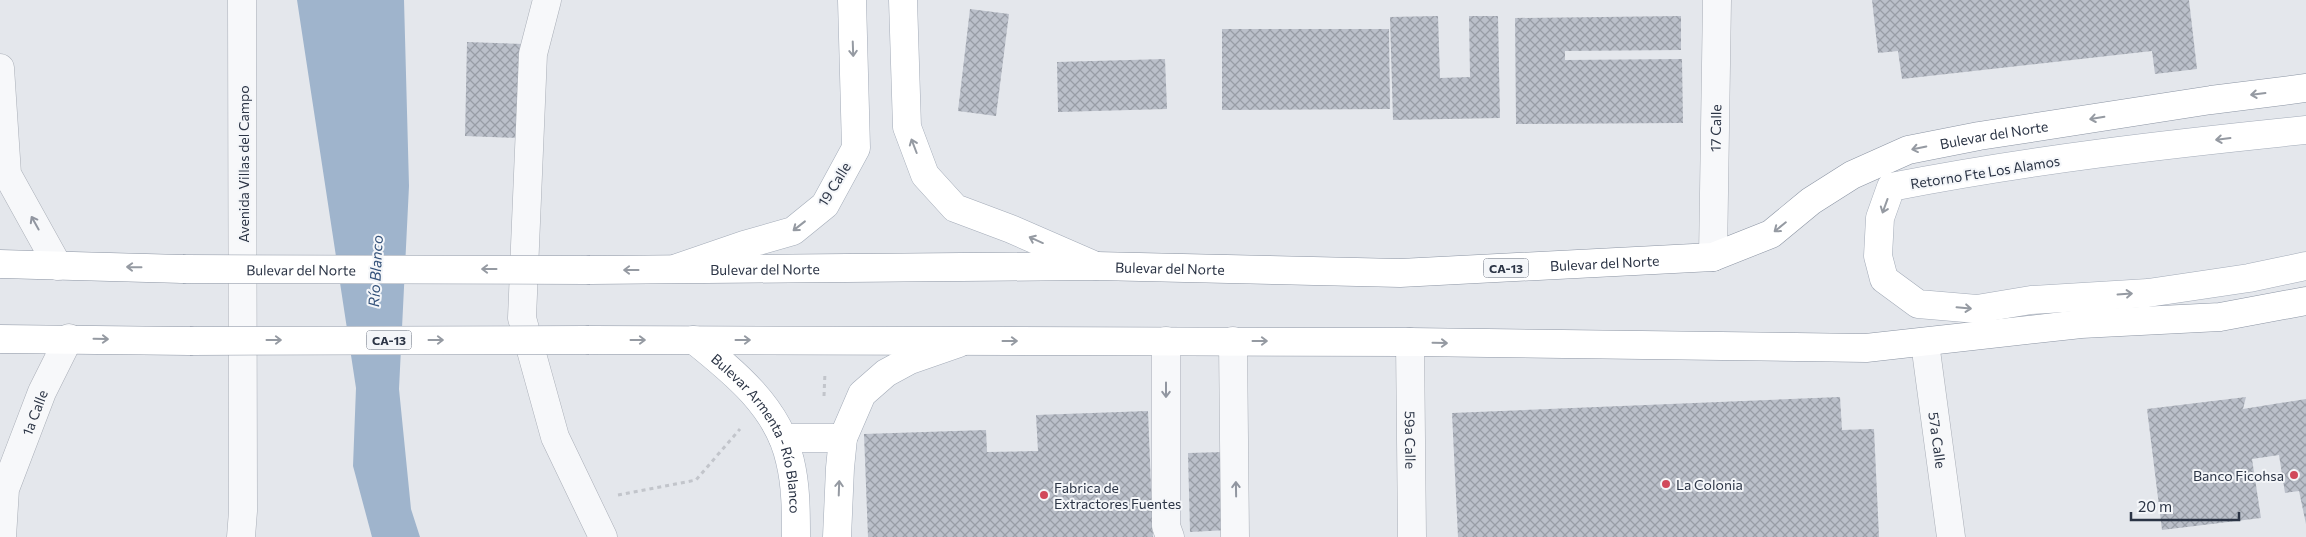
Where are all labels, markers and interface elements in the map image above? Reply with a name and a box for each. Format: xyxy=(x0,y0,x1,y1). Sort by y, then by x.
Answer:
one-way arrow xyxy=(848,40,858,56)
street label: Avenida Villas del Campo xyxy=(235,85,252,243)
one-way arrow xyxy=(2250,89,2266,99)
street label: 17 Calle xyxy=(1706,104,1724,152)
one-way arrow xyxy=(2089,113,2105,123)
street label: Bulevar del Norte xyxy=(1938,117,2049,152)
one-way arrow xyxy=(2215,134,2231,144)
one-way arrow xyxy=(909,139,918,154)
one-way arrow xyxy=(1912,144,1928,153)
street label: Retorno Fte Los Alamos xyxy=(1909,152,2061,192)
street label: 19 Calle xyxy=(814,159,854,209)
one-way arrow xyxy=(1880,197,1889,213)
one-way arrow xyxy=(29,216,39,231)
one-way arrow xyxy=(793,220,806,231)
one-way arrow xyxy=(1773,222,1786,233)
one-way arrow xyxy=(1029,234,1044,244)
water label: Río Blanco xyxy=(364,235,386,307)
street label: Bulevar del Norte xyxy=(1549,251,1660,274)
street label: Bulevar del Norte xyxy=(1115,258,1225,277)
road number: CA-13 xyxy=(1484,258,1528,278)
street label: Bulevar del Norte xyxy=(710,260,820,278)
street label: Bulevar del Norte xyxy=(246,261,356,278)
one-way arrow xyxy=(126,263,142,272)
one-way arrow xyxy=(481,265,497,274)
one-way arrow xyxy=(623,265,640,275)
one-way arrow xyxy=(2117,290,2133,299)
one-way arrow xyxy=(1955,303,1971,313)
road number: CA-13 xyxy=(366,330,412,350)
one-way arrow xyxy=(92,334,109,344)
one-way arrow xyxy=(265,335,281,345)
one-way arrow xyxy=(428,335,444,345)
one-way arrow xyxy=(629,335,645,345)
one-way arrow xyxy=(734,335,751,345)
one-way arrow xyxy=(1002,336,1018,346)
one-way arrow xyxy=(1252,336,1268,346)
one-way arrow xyxy=(1432,338,1448,347)
street label: Bulevar Armenta - Río Blanco xyxy=(708,349,804,514)
one-way arrow xyxy=(1161,382,1171,398)
street label: 1a Calle xyxy=(18,387,51,438)
street label: 59a Calle xyxy=(1402,411,1420,469)
street label: 57a Calle xyxy=(1926,411,1950,469)
place label: Banco Ficohsa xyxy=(2193,467,2284,484)
marker: Banco Ficohsa xyxy=(2288,469,2300,481)
place label: La Colonia xyxy=(1676,476,1743,493)
marker: La Colonia xyxy=(1660,478,1672,490)
place label: Fabrica de Extractores Fuentes xyxy=(1054,479,1181,512)
one-way arrow xyxy=(834,481,844,497)
one-way arrow xyxy=(1231,481,1241,497)
marker: Fabrica de Extractores Fuentes xyxy=(1038,489,1050,501)
scale bar xyxy=(2131,490,2238,522)
text: 20 m xyxy=(2138,497,2172,515)

